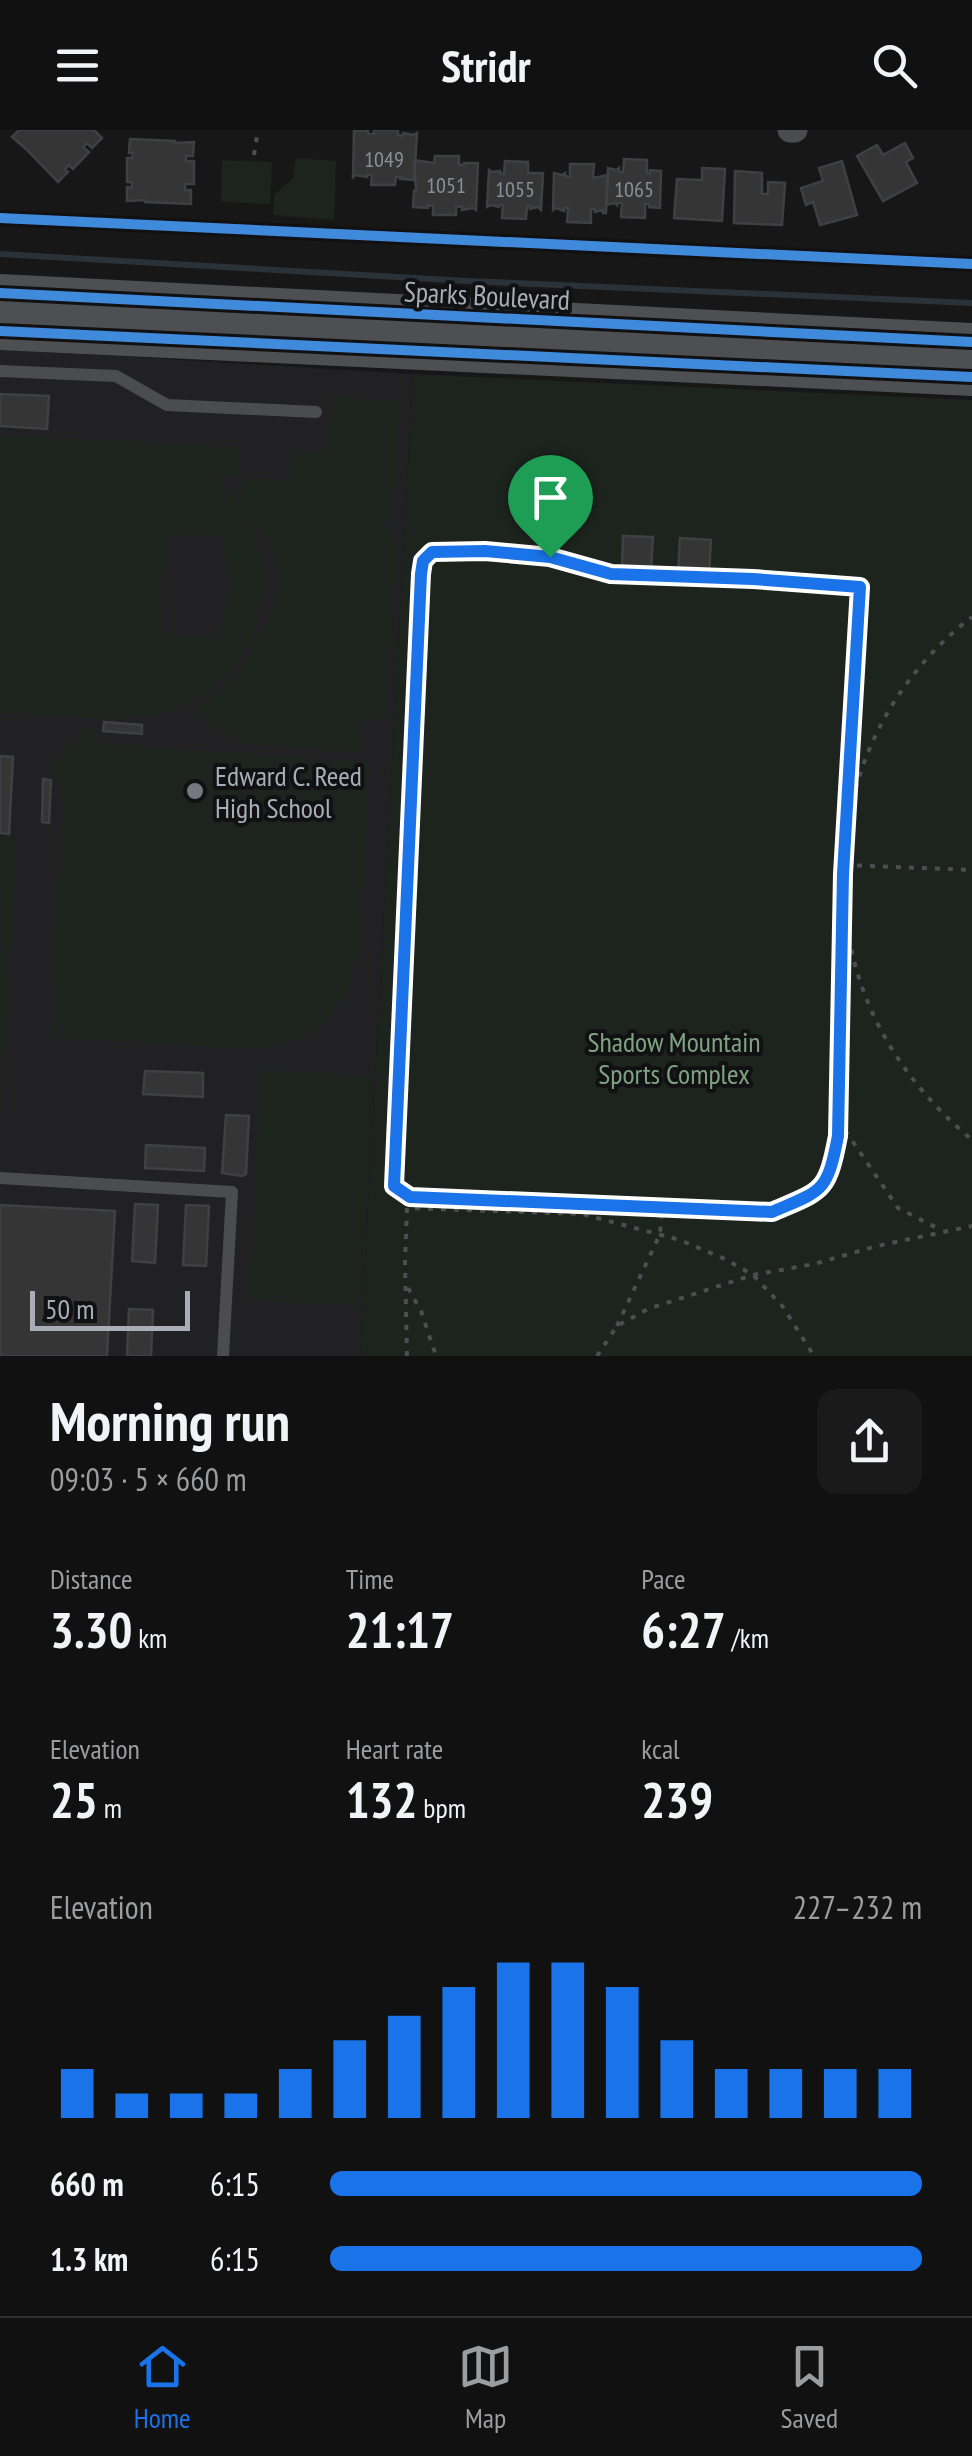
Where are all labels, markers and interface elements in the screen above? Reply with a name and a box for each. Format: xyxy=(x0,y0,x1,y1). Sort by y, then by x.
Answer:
text: Stridr xyxy=(441,36,531,94)
icon: menu xyxy=(50,38,105,93)
icon: search xyxy=(867,38,922,93)
house number: 1049 xyxy=(364,145,404,173)
house number: 1051 xyxy=(426,171,466,199)
house number: 1055 xyxy=(495,175,535,203)
house number: 1065 xyxy=(614,175,654,203)
street label: Sparks Boulevard xyxy=(403,272,571,318)
pin xyxy=(508,455,593,558)
icon: arrive xyxy=(523,470,578,525)
place label: Edward C. Reed High School xyxy=(215,757,362,826)
marker: Edward C. Reed High School xyxy=(184,780,206,802)
park label: Shadow Mountain Sports Complex xyxy=(587,1023,761,1092)
scale bar xyxy=(30,1286,190,1330)
text: 50 m xyxy=(45,1290,94,1327)
text: Morning run xyxy=(50,1385,290,1456)
button: share xyxy=(817,1389,922,1494)
text: 09:03 · 5 × 660 m xyxy=(50,1458,247,1500)
text: Distance xyxy=(50,1560,133,1597)
text: Time xyxy=(346,1560,394,1597)
text: Pace xyxy=(641,1560,685,1597)
text: 3.30 xyxy=(50,1597,132,1662)
text: 21:17 xyxy=(346,1597,454,1662)
text: 6:27 xyxy=(641,1597,726,1662)
text: km xyxy=(132,1619,167,1656)
text: /km xyxy=(726,1619,769,1656)
text: Elevation xyxy=(50,1730,140,1767)
text: Heart rate xyxy=(346,1730,443,1767)
text: kcal xyxy=(641,1730,680,1767)
text: 25 xyxy=(50,1767,98,1832)
text: 132 xyxy=(346,1767,417,1832)
text: 239 xyxy=(641,1767,713,1832)
text: m xyxy=(98,1789,122,1826)
text: bpm xyxy=(417,1789,466,1826)
text: Elevation xyxy=(50,1886,153,1928)
text: 227–232 m xyxy=(793,1886,922,1928)
text: 660 m xyxy=(50,2163,124,2205)
text: 6:15 xyxy=(210,2163,260,2205)
text: 1.3 km xyxy=(50,2238,128,2280)
text: 6:15 xyxy=(210,2238,260,2280)
tab: Home xyxy=(134,2339,191,2436)
tab: Map xyxy=(458,2339,513,2436)
tab: Saved xyxy=(781,2339,838,2436)

